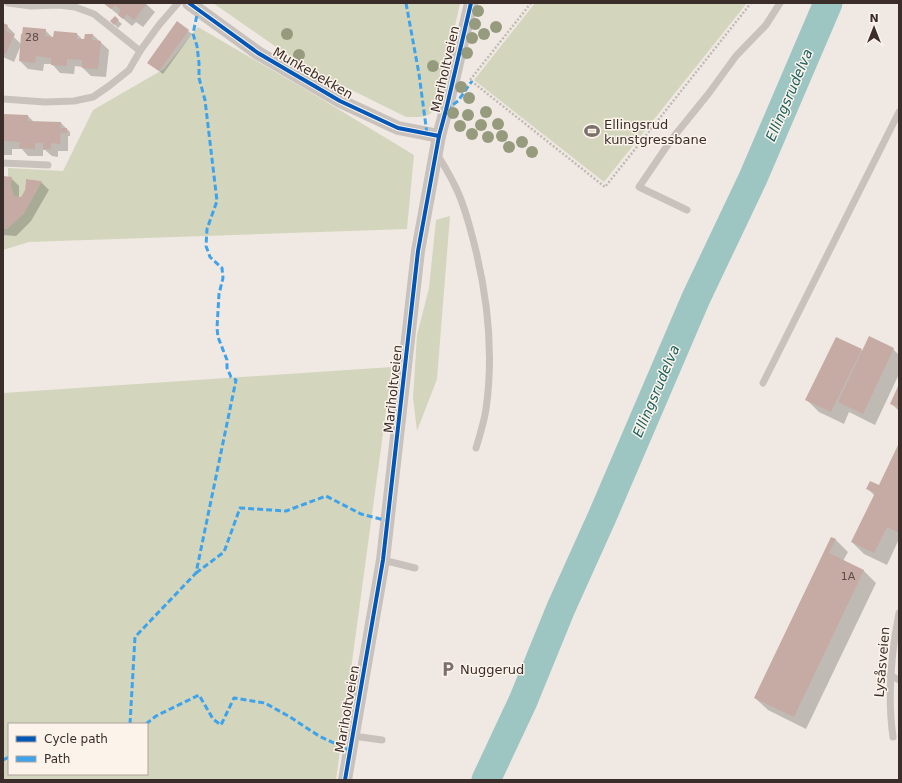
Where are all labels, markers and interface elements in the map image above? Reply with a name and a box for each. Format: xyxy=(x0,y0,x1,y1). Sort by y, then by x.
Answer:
north arrow xyxy=(854,8,894,48)
text: N xyxy=(869,12,879,25)
street label: Mariholtveien xyxy=(428,24,462,114)
house number: 28 xyxy=(25,31,39,44)
street label: Munkebekken xyxy=(270,44,356,102)
water label: Ellingsrudelva xyxy=(762,47,816,143)
place label: Ellingsrud kunstgressbane xyxy=(604,117,707,147)
sports icon: Ellingsrud kunstgressbane xyxy=(583,122,601,140)
water label: Ellingsrudelva xyxy=(629,343,683,439)
street label: Mariholtveien xyxy=(381,344,405,434)
house number: 1A xyxy=(841,570,856,583)
street label: Lysåsveien xyxy=(871,626,893,698)
parking icon: Nuggerud xyxy=(439,660,457,678)
place label: Nuggerud xyxy=(460,662,524,677)
street label: Mariholtveien xyxy=(332,664,362,754)
legend xyxy=(8,723,148,775)
text: Cycle path xyxy=(44,732,108,746)
text: Path xyxy=(44,752,70,766)

